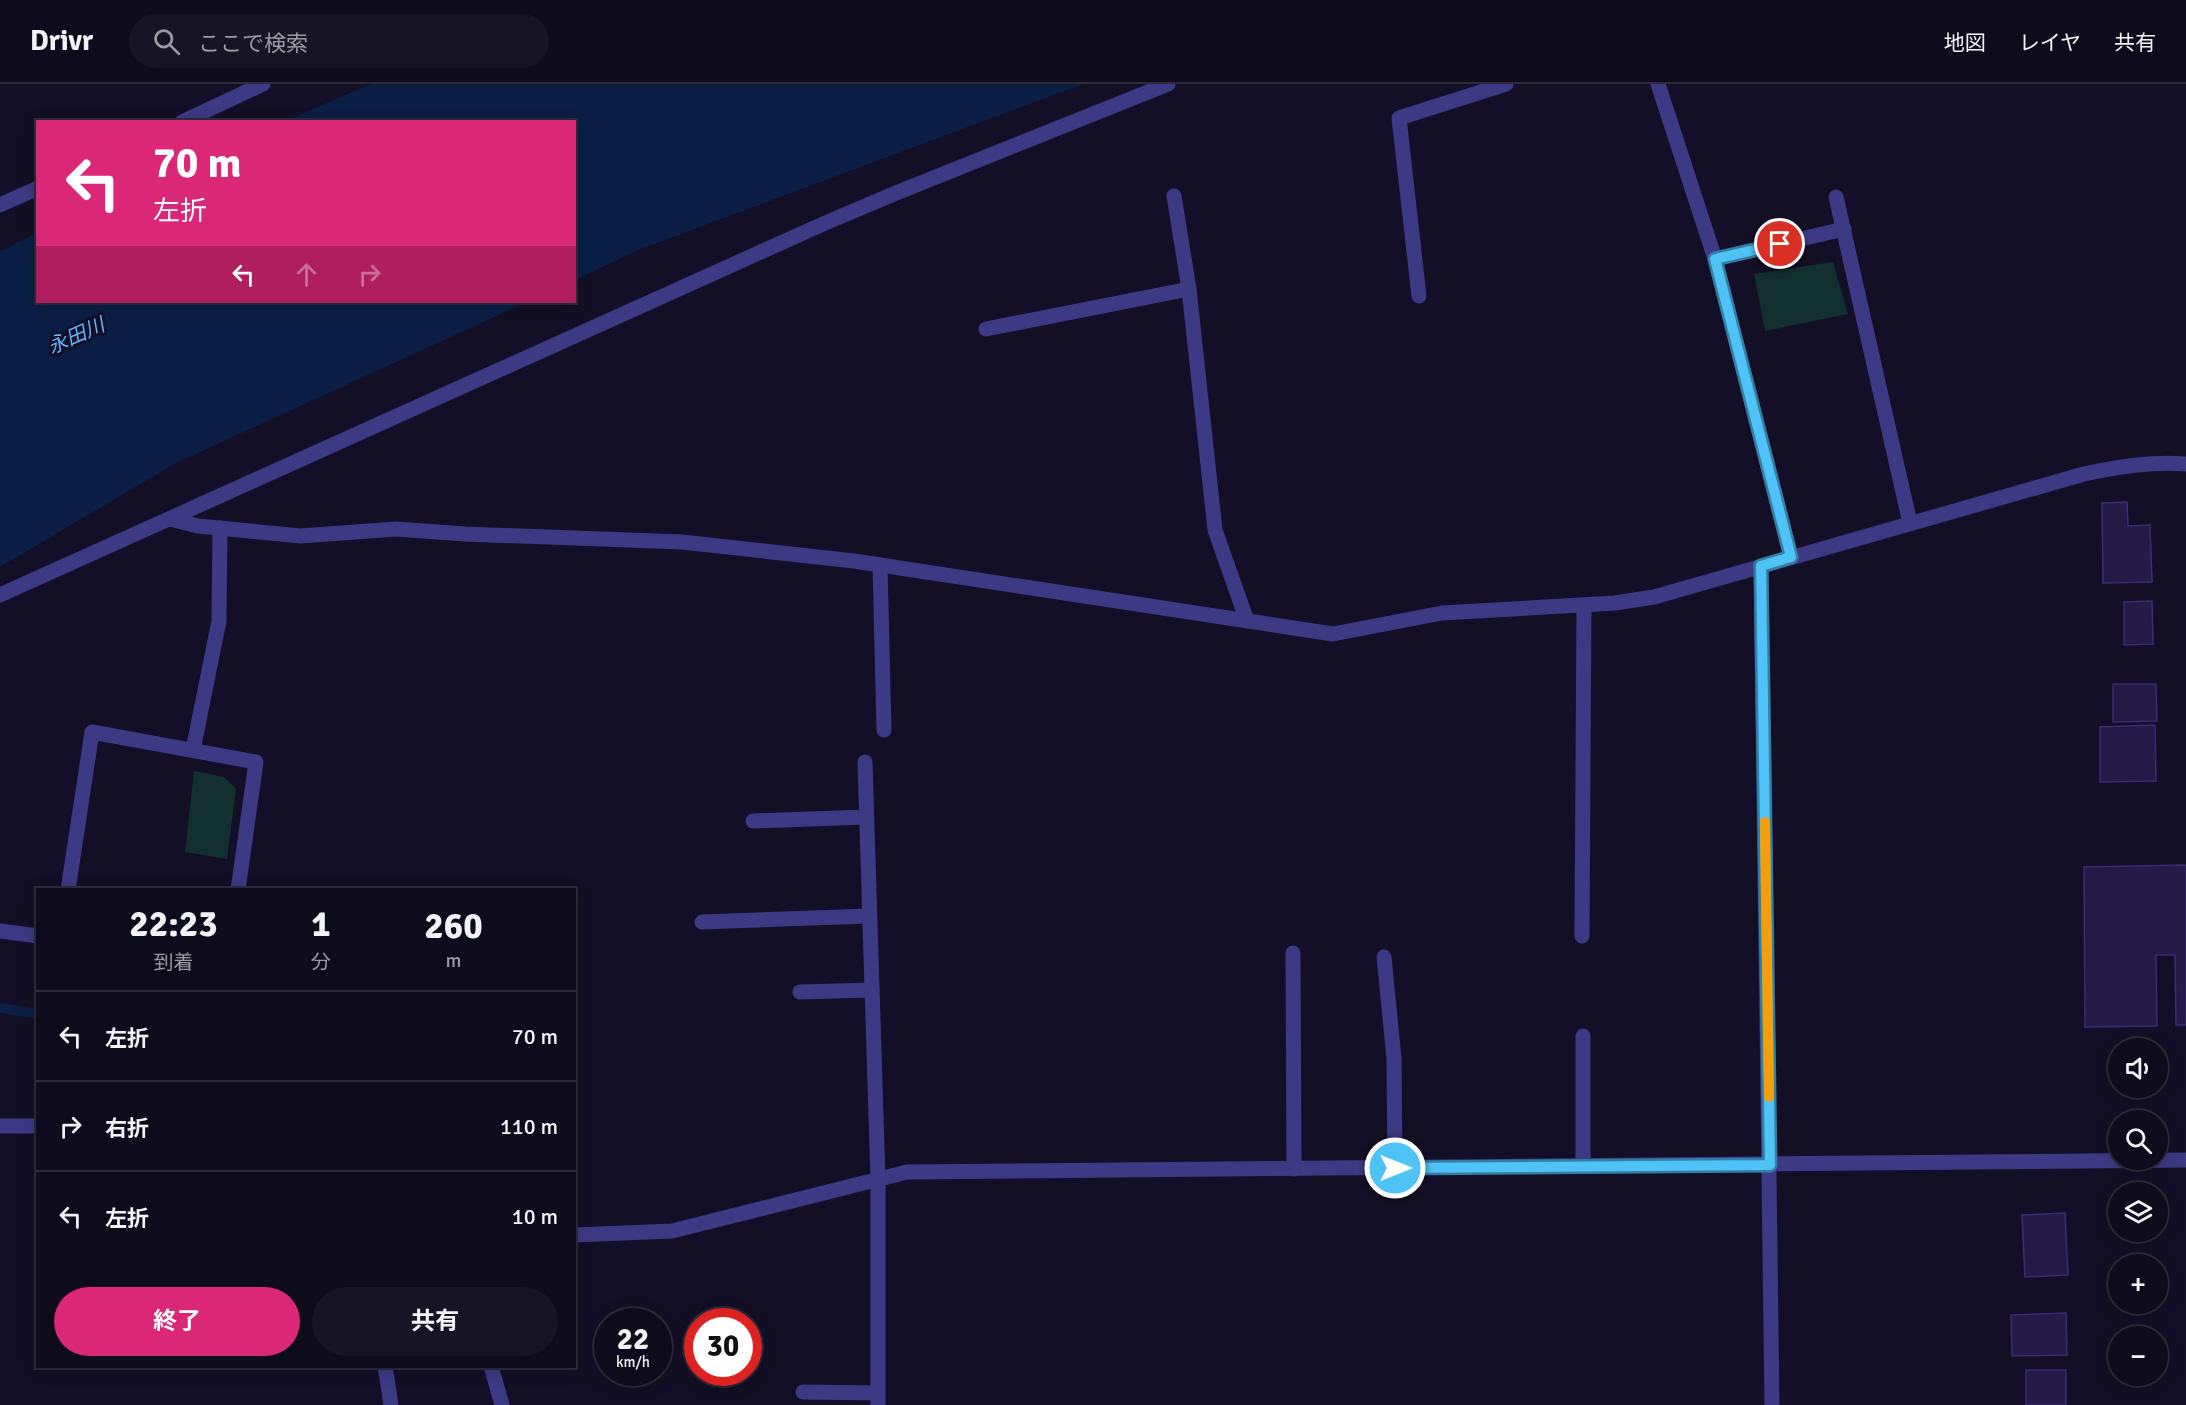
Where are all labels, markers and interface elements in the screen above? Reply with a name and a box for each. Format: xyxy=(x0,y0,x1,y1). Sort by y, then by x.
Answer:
search box xyxy=(129,14,549,68)
text: Drivr xyxy=(30,24,93,58)
icon: search xyxy=(150,25,183,58)
text: ここで検索 xyxy=(198,30,308,57)
text: 地図 xyxy=(1944,30,1986,56)
text: レイヤ xyxy=(2019,30,2081,56)
text: 共有 xyxy=(2114,30,2156,56)
text: 70 m xyxy=(153,138,242,189)
icon: left xyxy=(54,144,132,222)
text: 左折 xyxy=(153,195,207,228)
pin xyxy=(1754,218,1805,269)
icon: arrive xyxy=(1763,227,1796,260)
icon: left xyxy=(227,258,260,291)
icon: ahead xyxy=(290,258,323,291)
icon: right xyxy=(353,258,386,291)
water label: 永田川 xyxy=(44,312,110,360)
text: 22:23 xyxy=(129,902,218,947)
text: 1 xyxy=(311,902,331,947)
text: 260 xyxy=(424,904,483,949)
text: m xyxy=(446,948,461,973)
text: 到着 xyxy=(154,950,194,975)
text: 分 xyxy=(311,950,331,975)
icon: left xyxy=(54,1020,87,1053)
text: 70 m xyxy=(512,1023,558,1050)
text: 左折 xyxy=(105,1025,149,1052)
map controls xyxy=(2108,1038,2168,1386)
button: sound xyxy=(2108,1038,2168,1098)
icon: right xyxy=(54,1110,87,1143)
button: search xyxy=(2108,1110,2168,1170)
text: 110 m xyxy=(500,1113,558,1140)
text: 右折 xyxy=(105,1115,149,1142)
position arrow xyxy=(1363,1136,1427,1200)
button: layers xyxy=(2108,1182,2168,1242)
icon: left xyxy=(54,1200,87,1233)
text: 10 m xyxy=(512,1203,558,1230)
text: 左折 xyxy=(105,1205,149,1232)
button: + xyxy=(2108,1254,2168,1314)
button: 終了 xyxy=(54,1287,300,1356)
button: 共有 xyxy=(312,1287,558,1356)
speed limit sign: 30 xyxy=(684,1308,762,1386)
text: 22 xyxy=(617,1321,649,1358)
button: − xyxy=(2108,1326,2168,1386)
text: km/h xyxy=(616,1353,650,1371)

